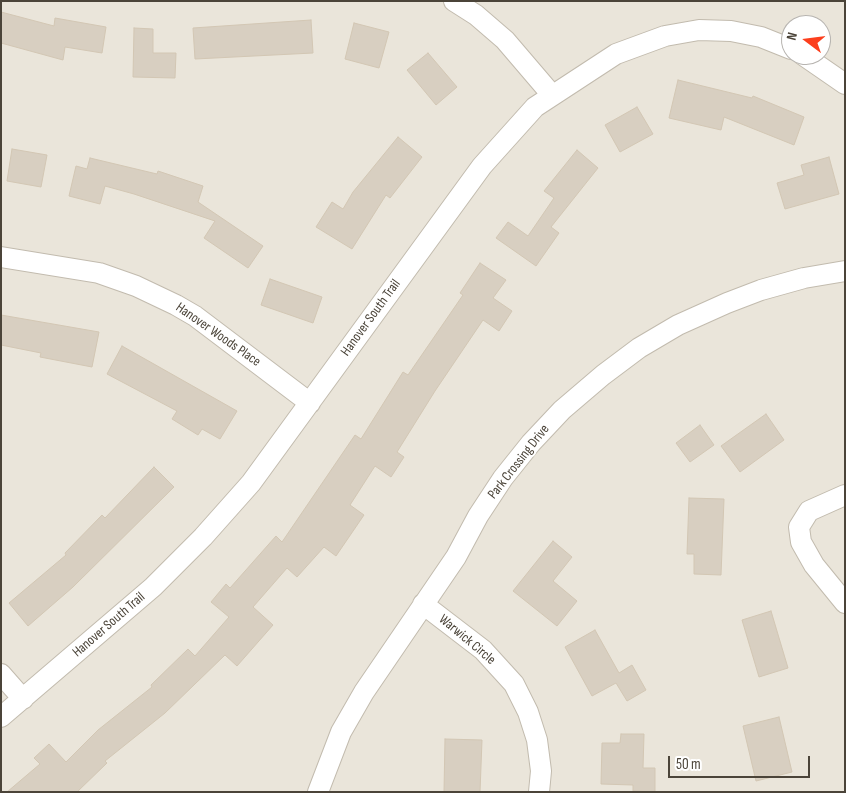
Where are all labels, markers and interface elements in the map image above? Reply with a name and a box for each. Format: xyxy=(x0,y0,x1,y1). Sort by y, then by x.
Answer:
north arrow xyxy=(781,15,831,65)
text: N xyxy=(783,30,801,42)
street label: Hanover South Trail xyxy=(338,276,404,360)
street label: Hanover Woods Place xyxy=(172,299,264,371)
street label: Park Crossing Drive xyxy=(485,421,553,503)
street label: Hanover South Trail xyxy=(69,589,149,661)
street label: Warwick Circle xyxy=(435,611,499,669)
scale bar xyxy=(671,746,814,778)
text: 50 m xyxy=(676,755,701,774)

